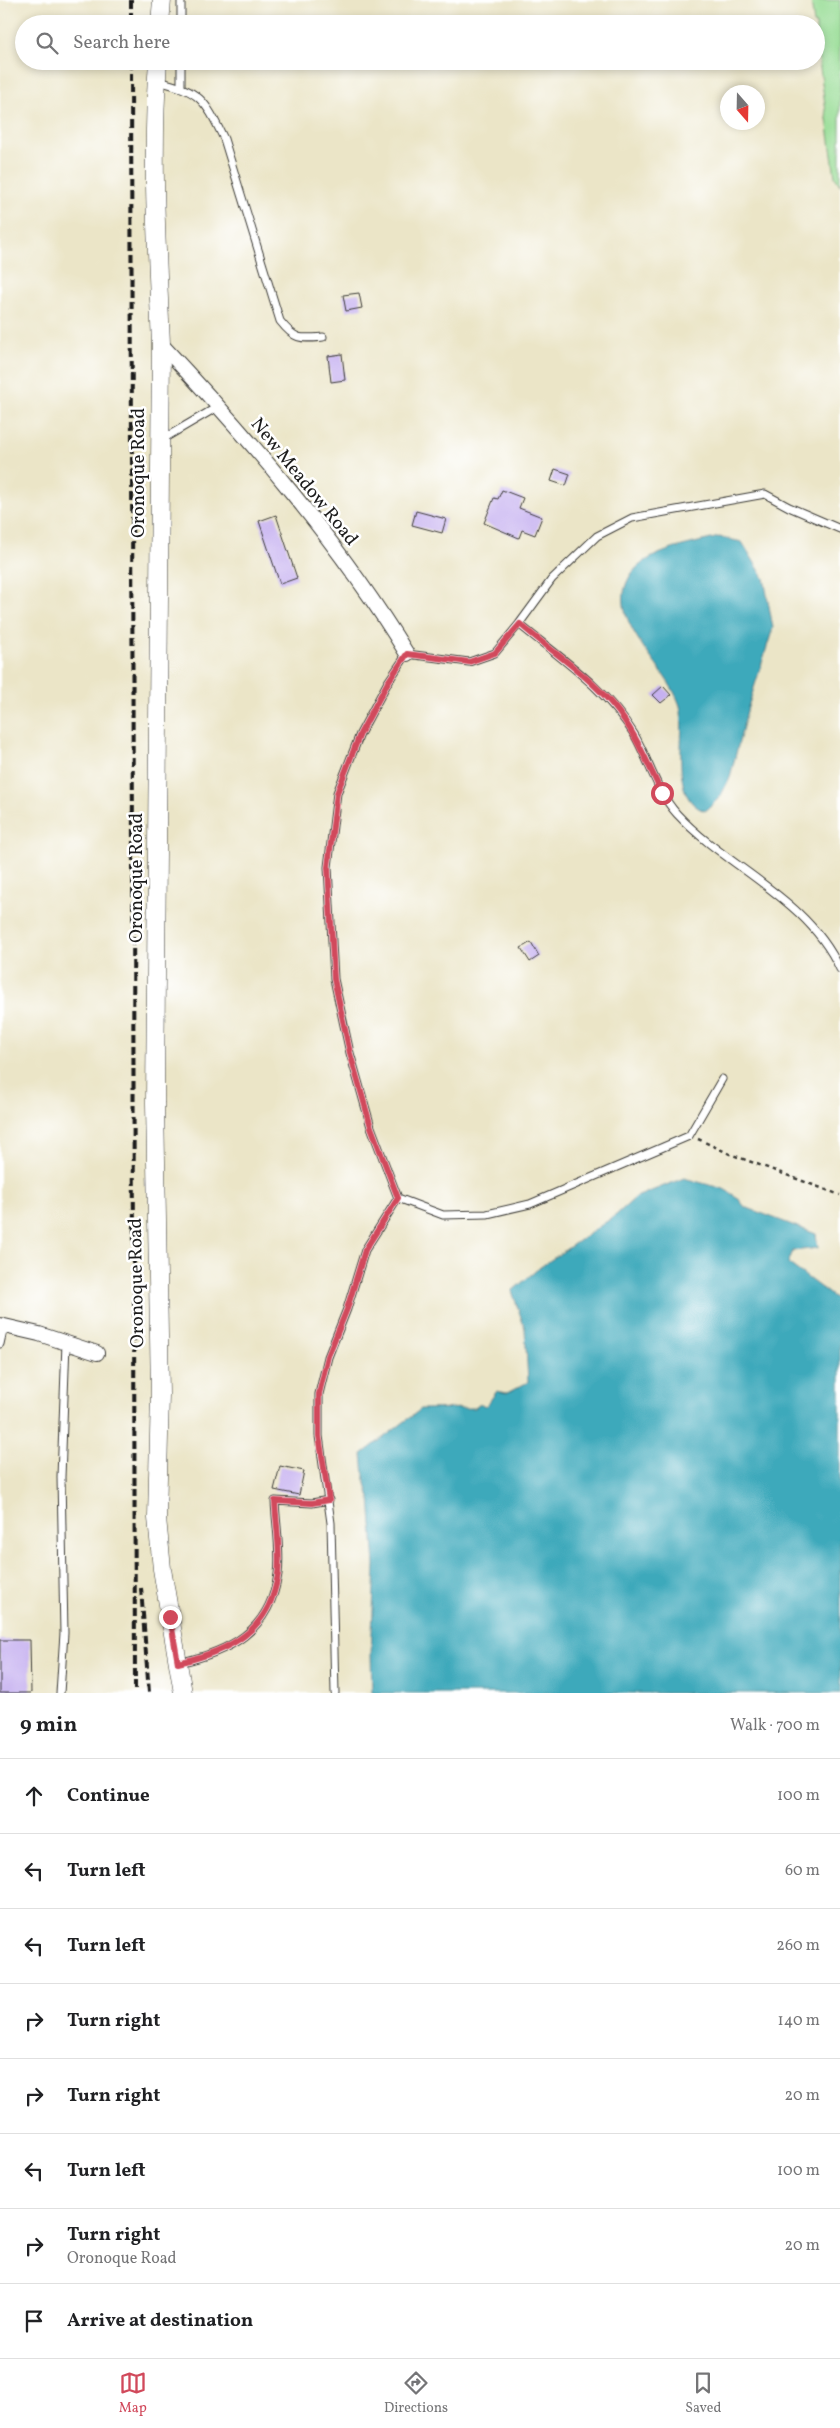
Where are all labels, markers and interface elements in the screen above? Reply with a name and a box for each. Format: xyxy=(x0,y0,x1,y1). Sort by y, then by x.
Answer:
search box xyxy=(15,15,825,70)
icon: search xyxy=(33,29,61,57)
text: Search here xyxy=(73,30,170,56)
north arrow xyxy=(720,85,765,130)
street label: Oronoque Road xyxy=(126,408,152,538)
street label: New Meadow Road xyxy=(244,412,364,552)
route start xyxy=(651,782,674,805)
street label: Oronoque Road xyxy=(124,813,150,943)
street label: Oronoque Road xyxy=(123,1218,151,1348)
route end xyxy=(159,1606,182,1629)
text: 9 min xyxy=(20,1711,77,1740)
text: Walk · 700 m xyxy=(730,1715,820,1737)
icon: ahead xyxy=(20,1782,48,1810)
text: Continue xyxy=(67,1783,150,1809)
text: 100 m xyxy=(777,1785,820,1807)
icon: left xyxy=(20,1857,48,1885)
text: Turn left xyxy=(67,1858,146,1884)
text: 60 m xyxy=(785,1860,820,1882)
icon: left xyxy=(20,1932,48,1960)
text: Turn left xyxy=(67,1933,146,1959)
text: 260 m xyxy=(776,1935,820,1957)
icon: right xyxy=(20,2007,48,2035)
text: Turn right xyxy=(67,2008,160,2034)
text: 140 m xyxy=(778,2010,820,2032)
icon: right xyxy=(20,2082,48,2110)
text: Turn right xyxy=(67,2083,160,2109)
text: 20 m xyxy=(785,2085,820,2107)
icon: left xyxy=(20,2157,48,2185)
text: Turn left xyxy=(67,2158,146,2184)
text: 100 m xyxy=(777,2160,820,2182)
text: Turn right xyxy=(67,2222,160,2248)
icon: right xyxy=(20,2232,48,2260)
text: 20 m xyxy=(785,2235,820,2257)
text: Oronoque Road xyxy=(67,2248,177,2270)
icon: arrive xyxy=(20,2307,48,2335)
text: Arrive at destination xyxy=(67,2308,253,2334)
tab: Map xyxy=(119,2369,147,2418)
tab: Directions xyxy=(384,2369,448,2418)
tab: Saved xyxy=(685,2369,721,2418)

